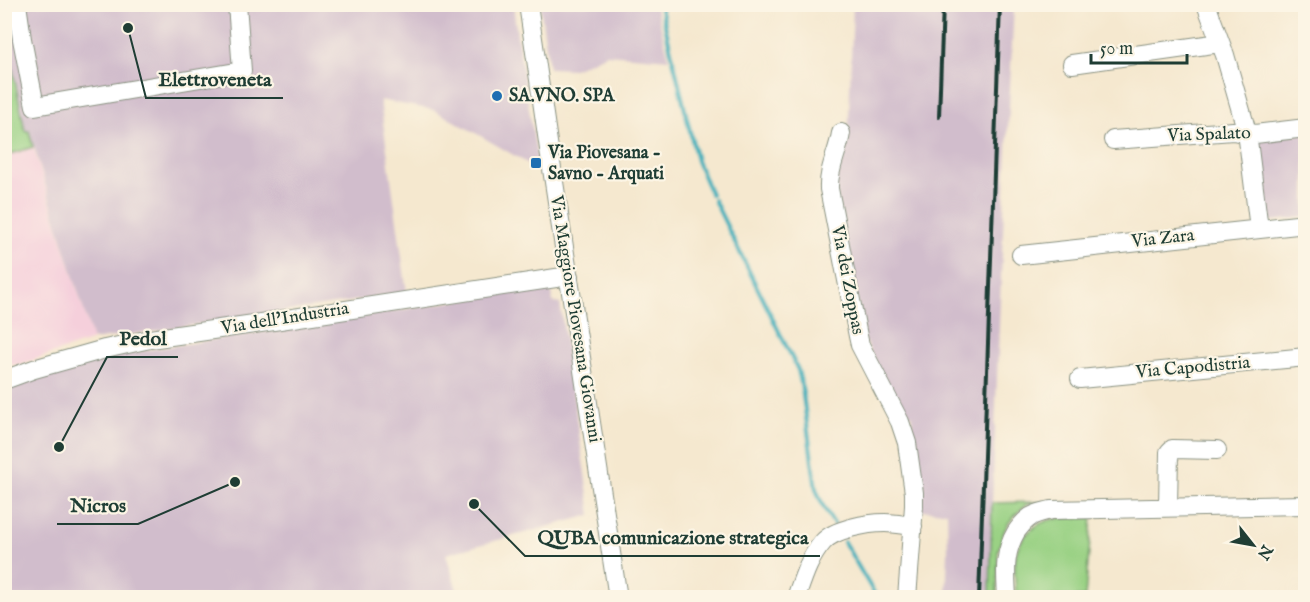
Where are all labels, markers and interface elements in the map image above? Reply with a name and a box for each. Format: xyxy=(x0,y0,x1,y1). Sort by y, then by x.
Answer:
scale bar xyxy=(1091,27,1187,65)
text: 50 m xyxy=(1100,38,1133,61)
callout: Elettroveneta xyxy=(146,60,283,98)
text: Elettroveneta xyxy=(158,68,272,93)
place label: SA.VNO. SPA xyxy=(509,85,615,108)
marker: SA.VNO. SPA xyxy=(490,89,504,103)
street label: Via Spalato xyxy=(1166,122,1251,148)
place label: Via Piovesana - Savno - Arquati xyxy=(547,142,664,186)
marker: Via Piovesana - Savno - Arquati xyxy=(529,156,543,170)
street label: Via Maggiore Piovesana Giovanni xyxy=(544,193,606,445)
street label: Via dei Zoppas xyxy=(825,222,869,337)
street label: Via Zara xyxy=(1129,224,1196,254)
street label: Via dell'Industria xyxy=(219,298,351,341)
callout: Pedol xyxy=(107,319,178,357)
text: Pedol xyxy=(119,327,167,352)
street label: Via Capodistria xyxy=(1134,352,1251,385)
callout: Nicros xyxy=(57,486,138,524)
text: Nicros xyxy=(69,494,126,519)
north arrow xyxy=(1223,515,1283,575)
callout: QUBA comunicazione strategica xyxy=(525,518,820,556)
text: QUBA comunicazione strategica xyxy=(537,526,809,551)
text: N xyxy=(1252,540,1277,563)

